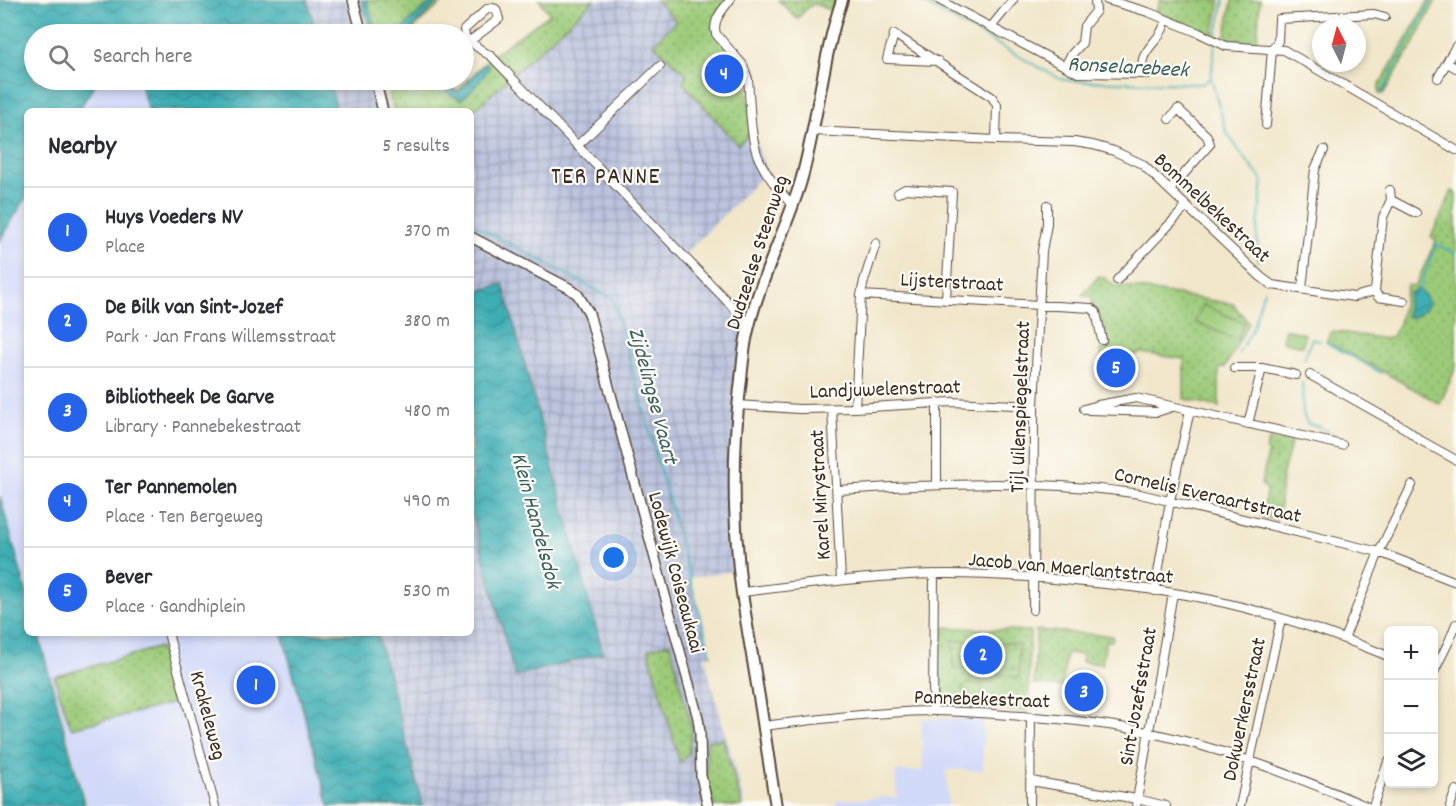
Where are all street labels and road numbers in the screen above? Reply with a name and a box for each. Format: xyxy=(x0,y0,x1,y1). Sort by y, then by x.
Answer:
street label: Bommelbekestraat xyxy=(1146,147,1276,272)
street label: Dudzeelse Steenweg xyxy=(720,172,798,334)
street label: Lijsterstraat xyxy=(899,266,1004,302)
street label: Tijl Uilenspiegelstraat xyxy=(1004,320,1040,494)
street label: Landjuwelenstraat xyxy=(809,373,961,409)
street label: Karel Mirystraat xyxy=(804,429,840,561)
street label: Cornelis Everaartstraat xyxy=(1111,461,1304,533)
street label: Lodewijk Coiseaukaai xyxy=(638,489,710,657)
street label: Jacob van Maerlantstraat xyxy=(967,546,1175,594)
street label: Sint-Jozefsstraat xyxy=(1113,625,1167,768)
street label: Dokwerkersstraat xyxy=(1216,635,1276,784)
street label: Krakeleweg xyxy=(180,668,232,764)
street label: Pannebekestraat xyxy=(913,684,1051,718)

